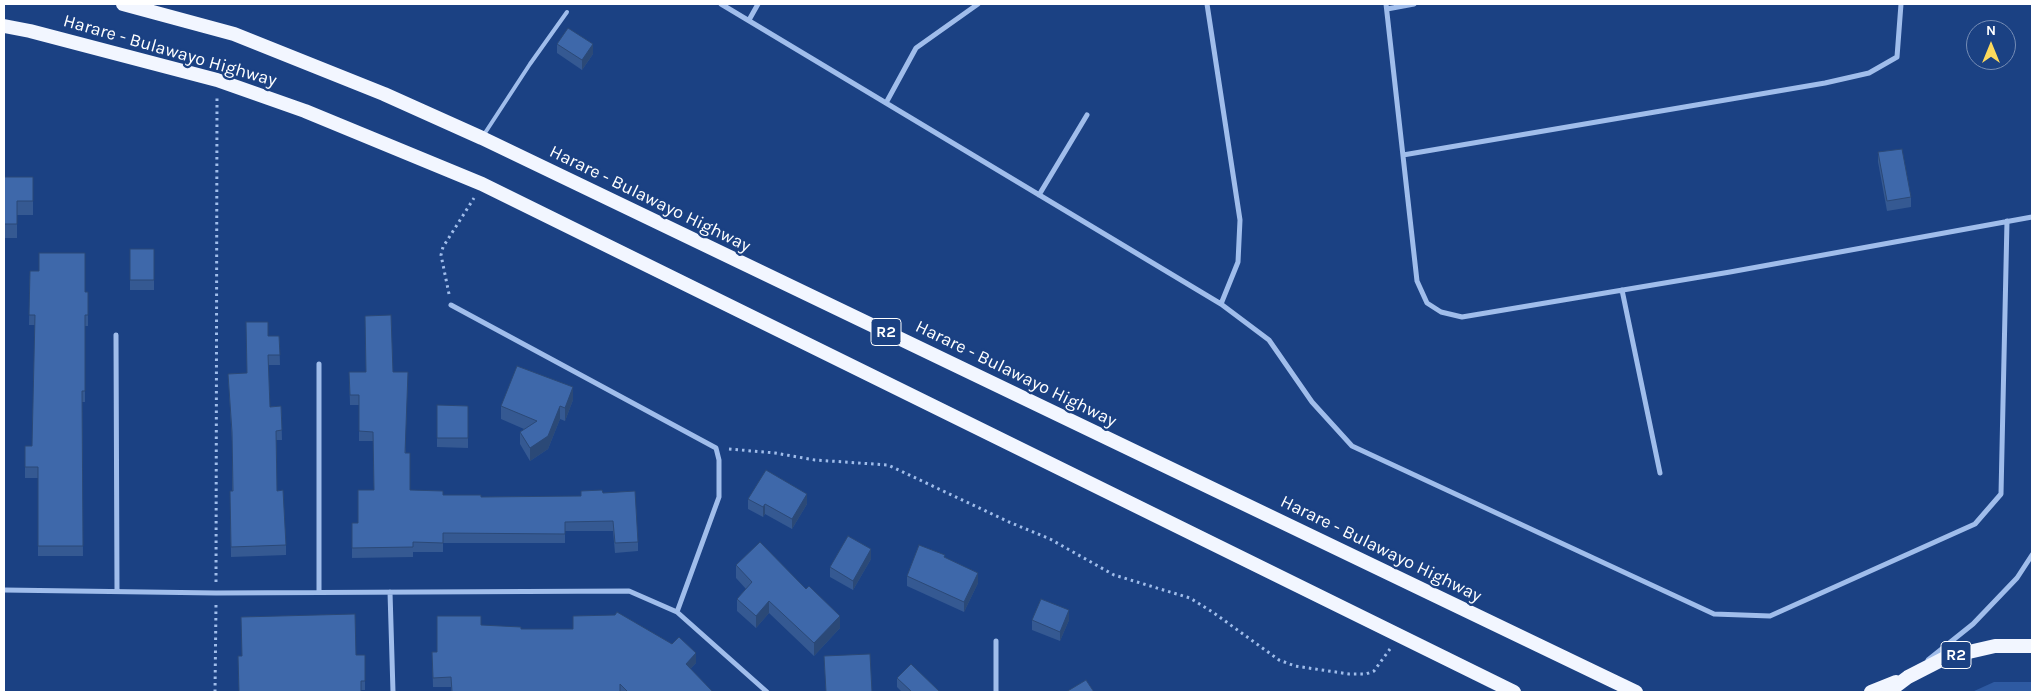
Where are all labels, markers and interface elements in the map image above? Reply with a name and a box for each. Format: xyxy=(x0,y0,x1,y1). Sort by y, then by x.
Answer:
street label: Harare - Bulawayo Highway xyxy=(61,10,279,92)
north arrow xyxy=(1966,20,2016,70)
text: N xyxy=(1986,22,1996,39)
street label: Harare - Bulawayo Highway xyxy=(546,141,754,257)
street label: Harare - Bulawayo Highway xyxy=(912,316,1120,432)
road number: R2 xyxy=(871,318,901,346)
street label: Harare - Bulawayo Highway xyxy=(1277,491,1485,607)
road number: R2 xyxy=(1941,642,1971,668)

